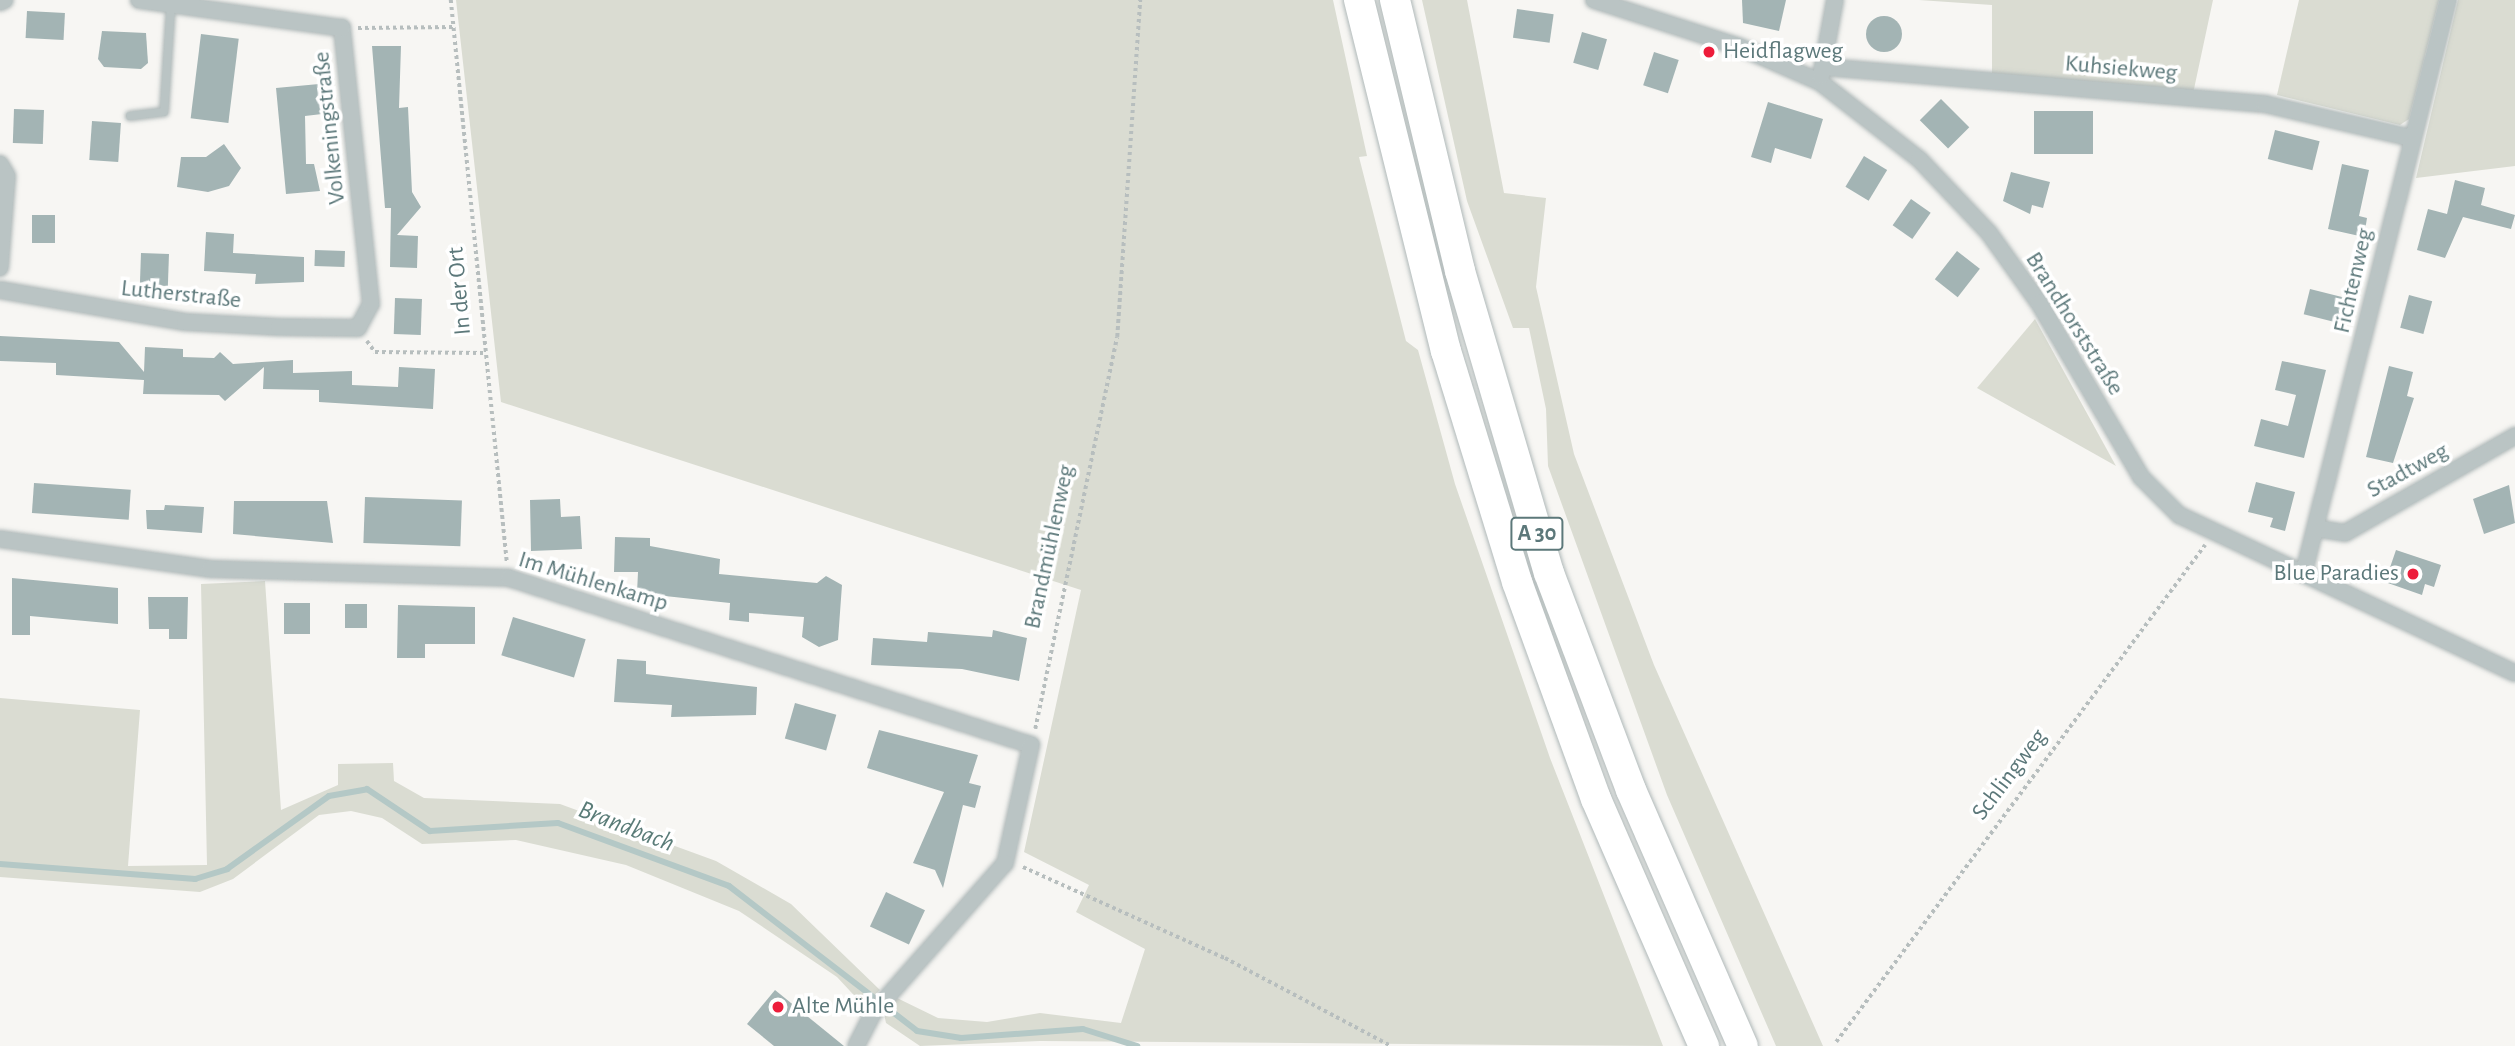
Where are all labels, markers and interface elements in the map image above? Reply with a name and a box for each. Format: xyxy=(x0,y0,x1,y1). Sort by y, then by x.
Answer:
place label: Heidflagweg xyxy=(1723,38,1843,66)
marker: Heidflagweg xyxy=(1701,44,1717,60)
street label: Volkeningstraße xyxy=(308,50,352,206)
street label: Kuhsiekweg xyxy=(2064,50,2178,88)
street label: Fichtenweg xyxy=(2328,226,2380,336)
street label: In der Ort xyxy=(442,246,478,336)
street label: Brandhorststraße xyxy=(2018,247,2130,401)
street label: Lutherstraße xyxy=(120,274,242,316)
street label: Stadtweg xyxy=(2362,437,2454,505)
street label: Brandmühlenweg xyxy=(1019,462,1081,632)
road number: A 30 xyxy=(1509,514,1565,554)
street label: Im Mühlenkamp xyxy=(515,546,671,618)
place label: Blue Paradies xyxy=(2273,560,2399,588)
marker: Blue Paradies xyxy=(2405,566,2421,582)
street label: Schlingweg xyxy=(1966,724,2054,826)
water label: Brandbach xyxy=(574,794,678,860)
place label: Alte Mühle xyxy=(792,993,894,1021)
marker: Alte Mühle xyxy=(770,999,786,1015)

